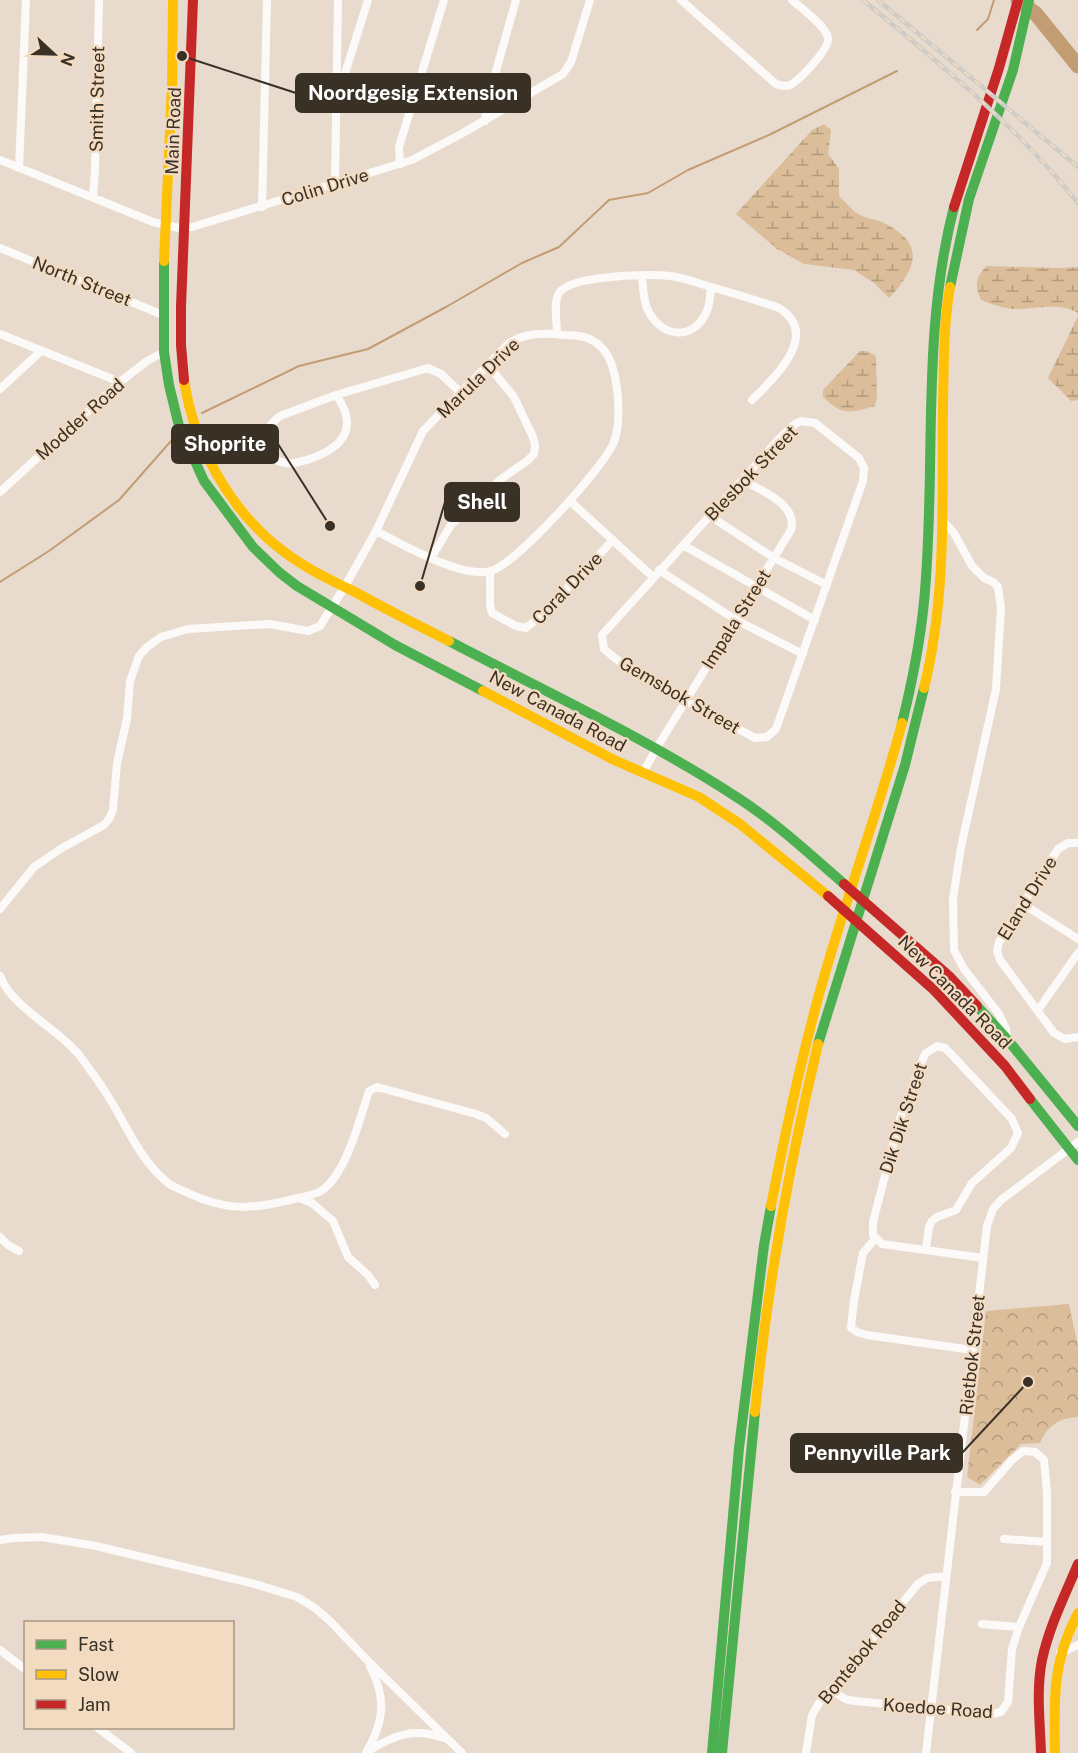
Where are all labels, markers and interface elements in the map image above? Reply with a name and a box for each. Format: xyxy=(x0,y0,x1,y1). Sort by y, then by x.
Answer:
north arrow xyxy=(24,24,84,84)
street label: Smith Street xyxy=(86,46,108,152)
text: N xyxy=(56,50,79,69)
callout: Noordgesig Extension xyxy=(296,74,530,112)
text: Noordgesig Extension xyxy=(308,81,518,105)
street label: Main Road xyxy=(161,87,185,175)
street label: Colin Drive xyxy=(279,164,371,210)
street label: North Street xyxy=(30,252,134,310)
street label: Marula Drive xyxy=(433,334,523,422)
street label: Modder Road xyxy=(31,374,129,464)
street label: Blesbok Street xyxy=(700,421,802,525)
callout: Shoprite xyxy=(172,425,278,463)
text: Shoprite xyxy=(184,432,266,456)
callout: Shell xyxy=(445,483,519,521)
text: Shell xyxy=(457,490,507,514)
street label: Coral Drive xyxy=(527,548,607,628)
street label: Impala Street xyxy=(697,565,775,673)
street label: Gemsbok Street xyxy=(616,652,744,738)
street label: New Canada Road xyxy=(486,666,630,756)
street label: Eland Drive xyxy=(993,852,1061,944)
street label: New Canada Road xyxy=(894,931,1016,1053)
street label: Dik Dik Street xyxy=(875,1060,931,1176)
street label: Rietbok Street xyxy=(955,1294,989,1416)
callout: Pennyville Park xyxy=(791,1434,962,1472)
text: Pennyville Park xyxy=(803,1441,951,1465)
street label: Bontebok Road xyxy=(814,1596,910,1708)
legend xyxy=(24,1621,234,1729)
text: Fast xyxy=(78,1634,114,1655)
text: Slow xyxy=(78,1664,119,1685)
text: Jam xyxy=(78,1694,111,1715)
street label: Koedoe Road xyxy=(882,1694,994,1722)

